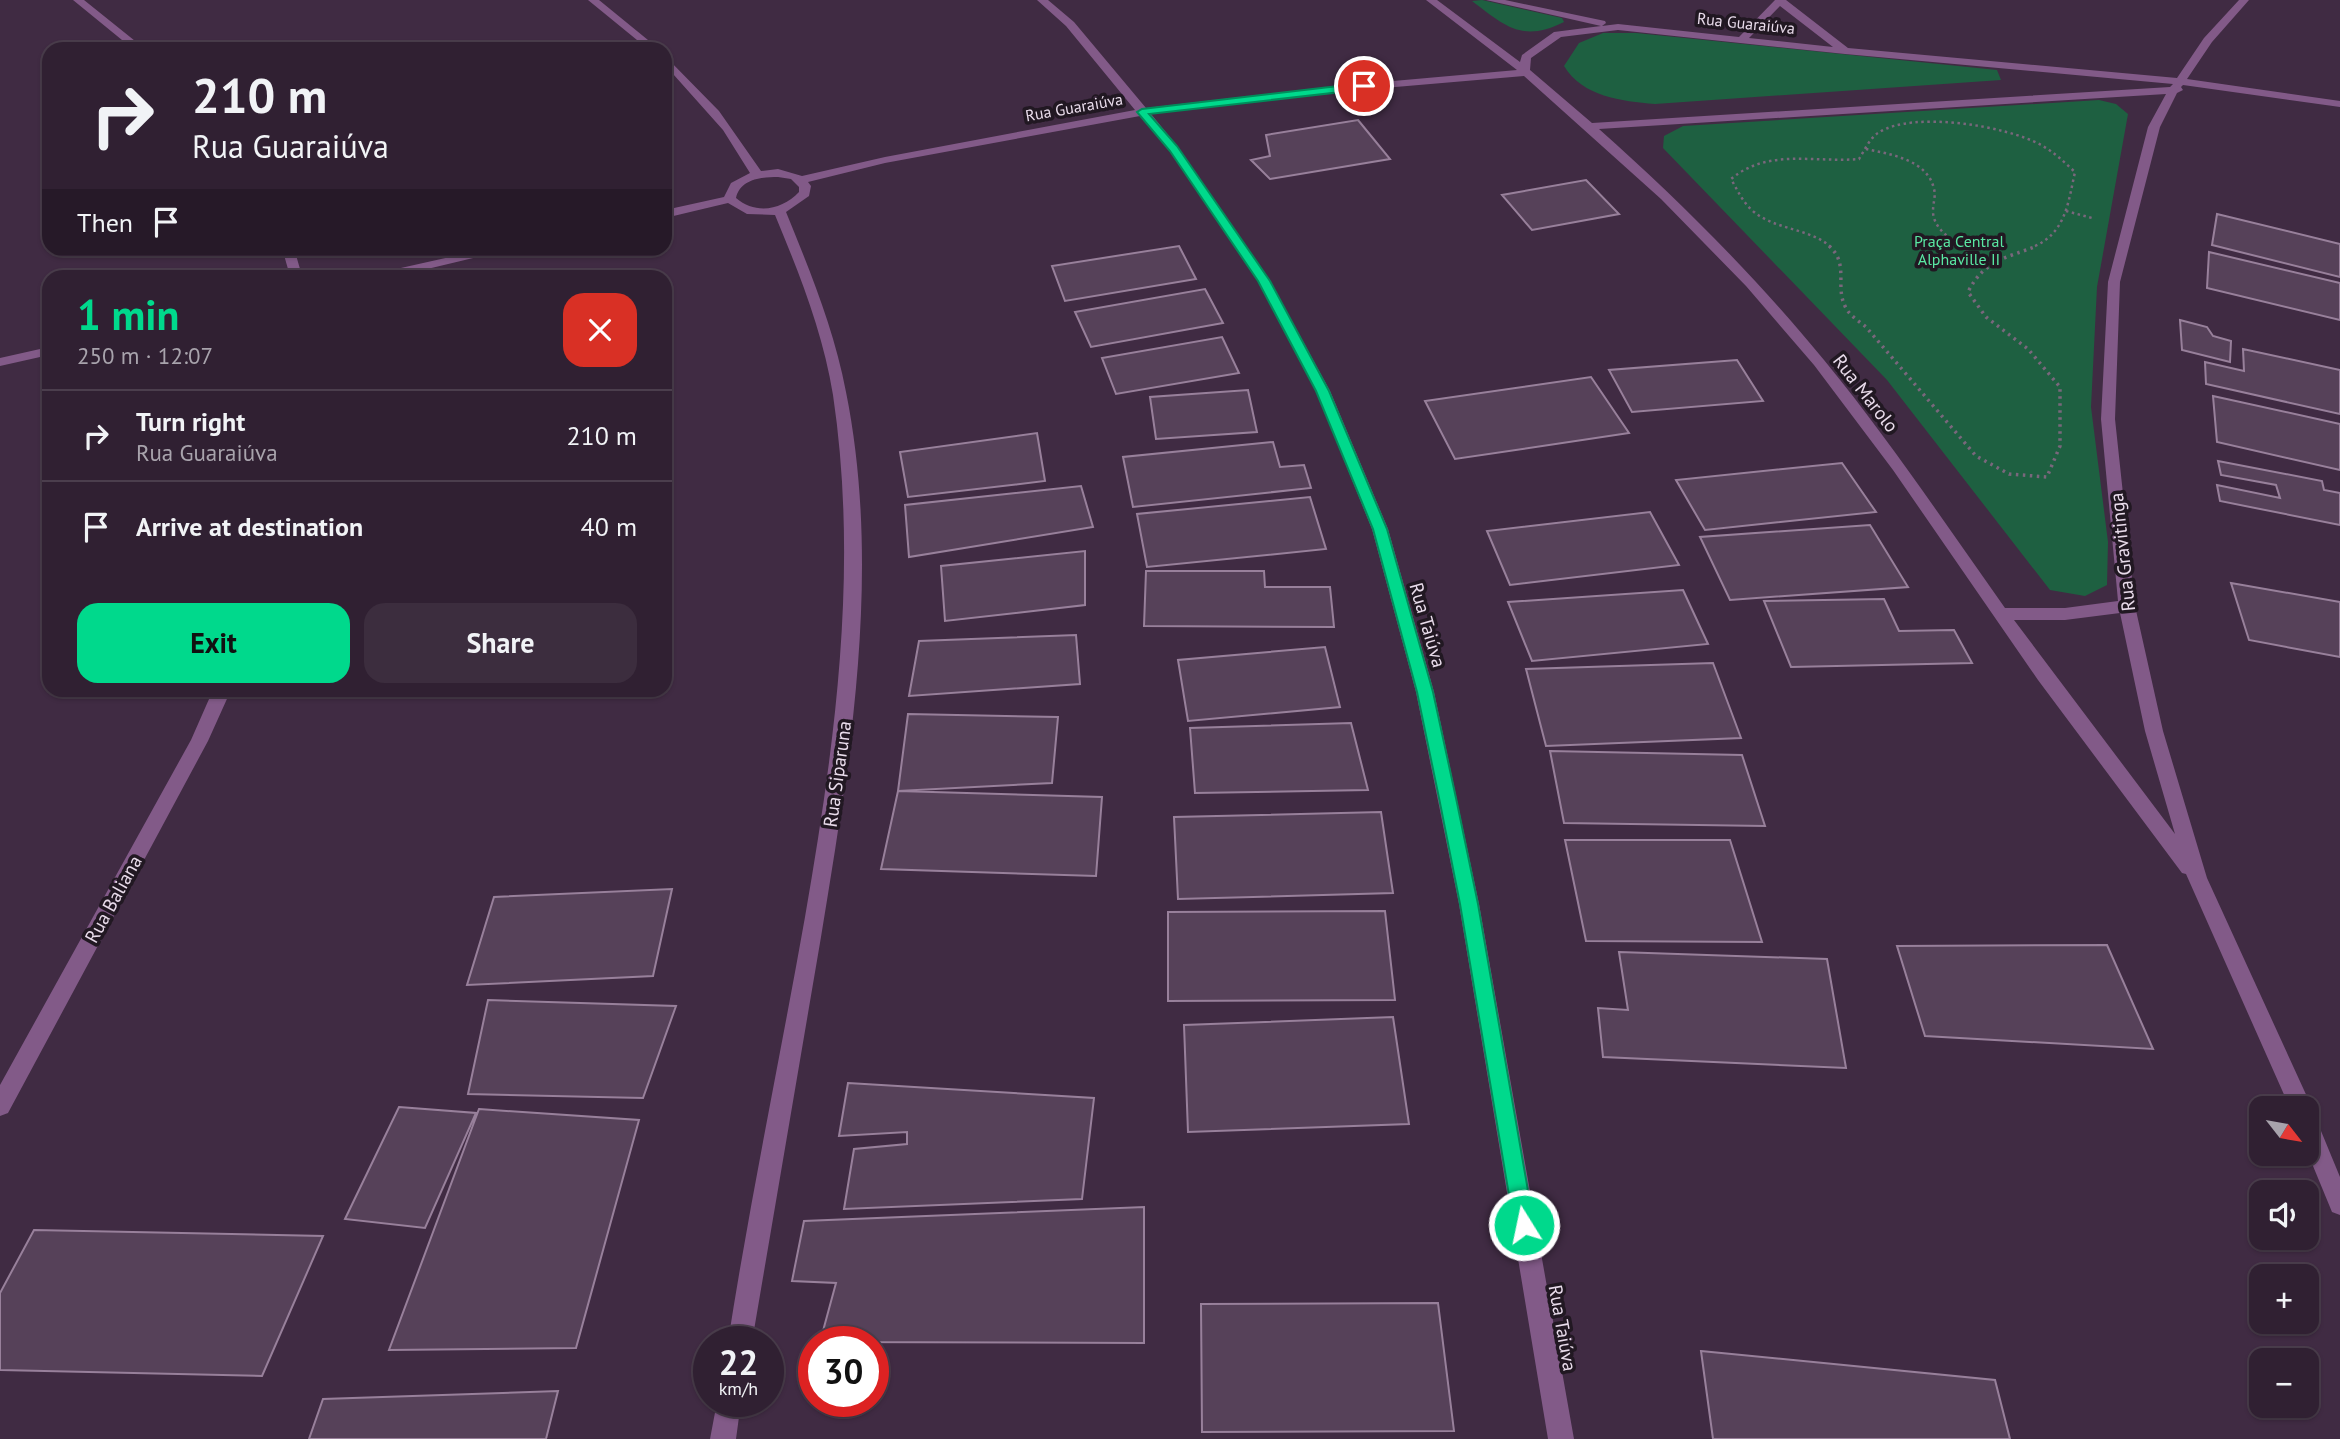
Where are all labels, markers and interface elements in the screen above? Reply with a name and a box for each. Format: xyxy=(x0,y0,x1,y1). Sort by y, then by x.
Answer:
street label: Rua Guaraiúva xyxy=(1696,8,1796,38)
pin xyxy=(1334,56,1394,116)
text: 210 m xyxy=(192,63,327,127)
icon: arrive xyxy=(1345,67,1383,105)
icon: right xyxy=(77,70,168,161)
street label: Rua Guaraiúva xyxy=(1024,89,1124,125)
text: Rua Guaraiúva xyxy=(192,125,389,167)
icon: arrive xyxy=(147,203,185,241)
text: Then xyxy=(77,206,133,239)
park label: Praça Central Alphaville II xyxy=(1914,231,2004,269)
text: 1 min xyxy=(77,287,179,342)
button: close xyxy=(563,293,637,367)
text: 250 m · 12:07 xyxy=(77,341,213,370)
street label: Rua Marolo xyxy=(1828,349,1904,437)
text: Turn right xyxy=(136,405,245,438)
icon: right xyxy=(77,417,115,455)
text: 210 m xyxy=(566,419,637,452)
text: Rua Guaraiúva xyxy=(136,438,278,467)
street label: Rua Gravitinga xyxy=(2104,491,2140,613)
icon: arrive xyxy=(77,508,115,546)
text: Arrive at destination xyxy=(136,510,363,543)
text: 40 m xyxy=(581,510,637,543)
street label: Rua Taiúva xyxy=(1404,580,1452,670)
button: Exit xyxy=(77,603,350,683)
button: Share xyxy=(364,603,637,683)
street label: Rua Siparuna xyxy=(818,719,856,829)
street label: Rua Baliana xyxy=(79,851,147,947)
north arrow xyxy=(2249,1096,2319,1166)
map controls xyxy=(2249,1096,2319,1418)
button: sound xyxy=(2249,1180,2319,1250)
position arrow xyxy=(1487,1188,1561,1262)
button: + xyxy=(2249,1264,2319,1334)
street label: Rua Taiúva xyxy=(1544,1283,1582,1373)
speed limit sign: 30 xyxy=(798,1326,889,1417)
text: 22 xyxy=(719,1339,758,1385)
button: − xyxy=(2249,1348,2319,1418)
text: km/h xyxy=(719,1377,758,1400)

